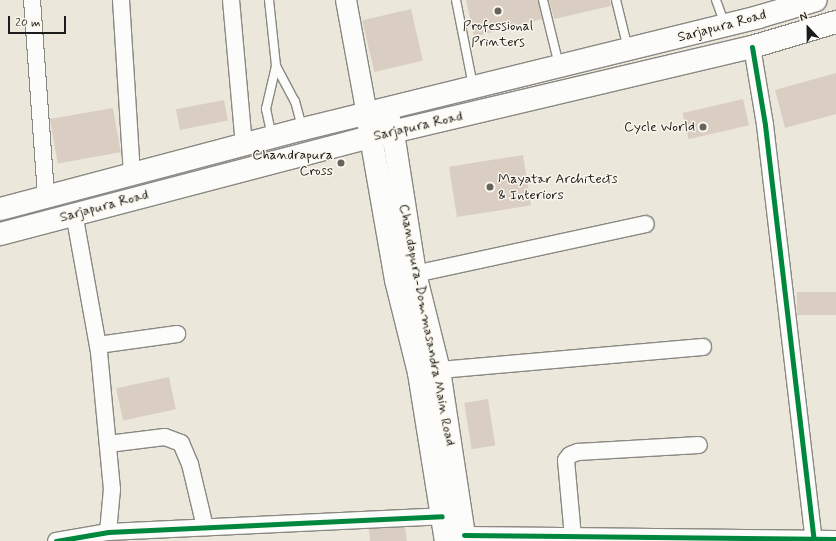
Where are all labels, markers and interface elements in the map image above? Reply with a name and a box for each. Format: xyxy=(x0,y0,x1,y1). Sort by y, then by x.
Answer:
marker: Professional Printers xyxy=(493,6,503,16)
street label: Sarjapura Road xyxy=(677,6,767,46)
scale bar xyxy=(10,8,68,34)
north arrow xyxy=(788,8,828,48)
text: N xyxy=(797,9,810,25)
text: 20 m xyxy=(15,15,41,31)
place label: Professional Printers xyxy=(463,18,533,50)
street label: Sarjapura Road xyxy=(373,108,463,144)
place label: Cycle World xyxy=(625,119,695,135)
marker: Cycle World xyxy=(698,122,708,132)
place label: Chandrapura Cross xyxy=(252,147,333,180)
marker: Chandrapura Cross xyxy=(336,158,346,168)
place label: Mayatar Architects & Interiors xyxy=(498,171,618,204)
marker: Mayatar Architects & Interiors xyxy=(485,182,495,192)
street label: Sarjapura Road xyxy=(59,186,149,226)
street label: Chandapura-Dommasandra Main Road xyxy=(396,204,458,446)

